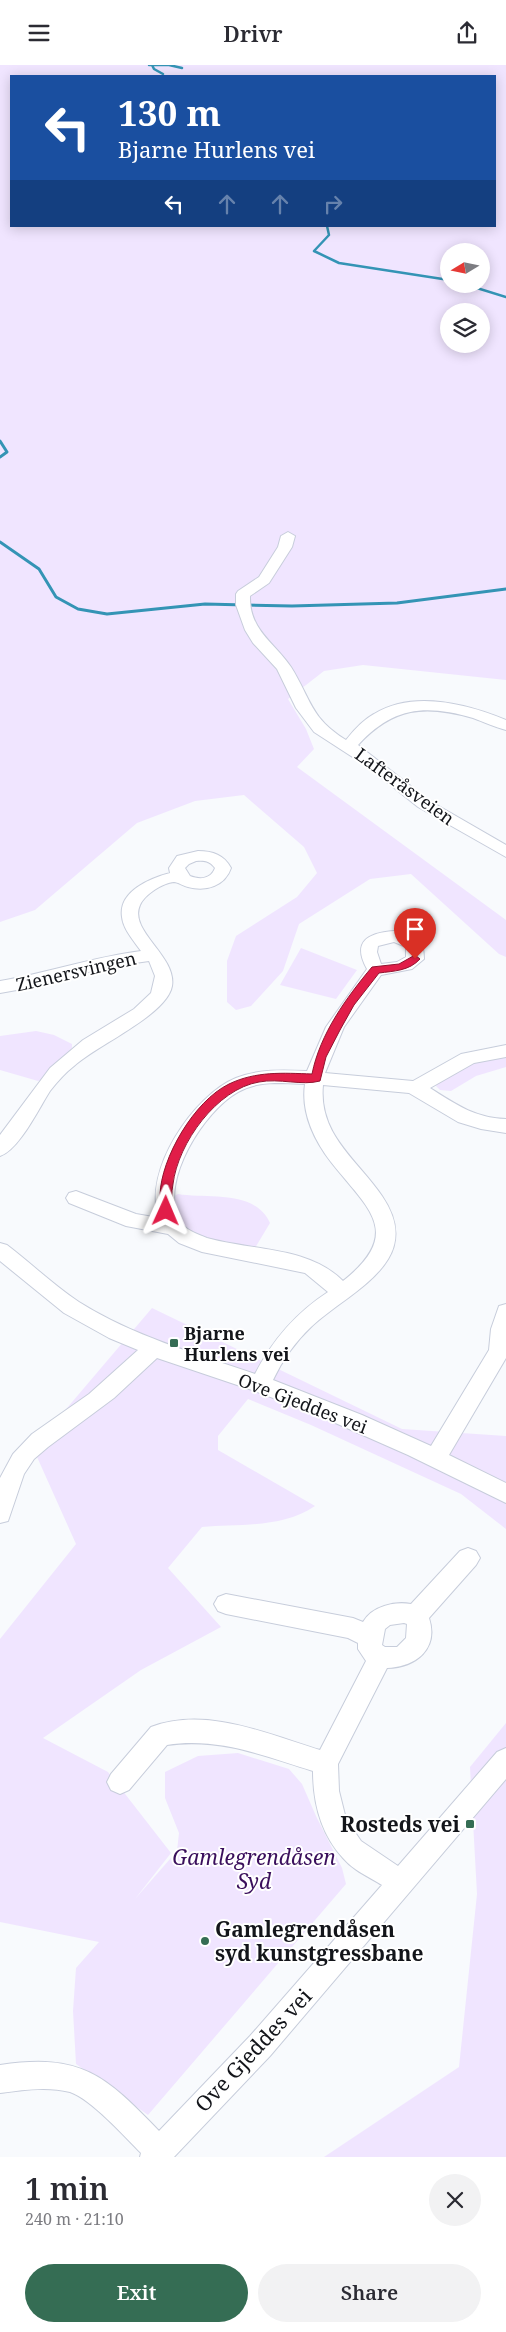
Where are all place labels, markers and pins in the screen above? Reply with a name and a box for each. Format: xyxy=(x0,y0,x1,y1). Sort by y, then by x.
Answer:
pin xyxy=(394,908,436,959)
place label: Bjarne Hurlens vei xyxy=(184,1321,290,1366)
marker: Bjarne Hurlens vei xyxy=(168,1337,180,1349)
place label: Rosteds vei xyxy=(340,1810,461,1838)
marker: Rosteds vei xyxy=(464,1818,476,1830)
place label: Gamlegrendåsen syd kunstgressbane xyxy=(215,1915,424,1967)
marker: Gamlegrendåsen syd kunstgressbane xyxy=(199,1935,211,1947)

